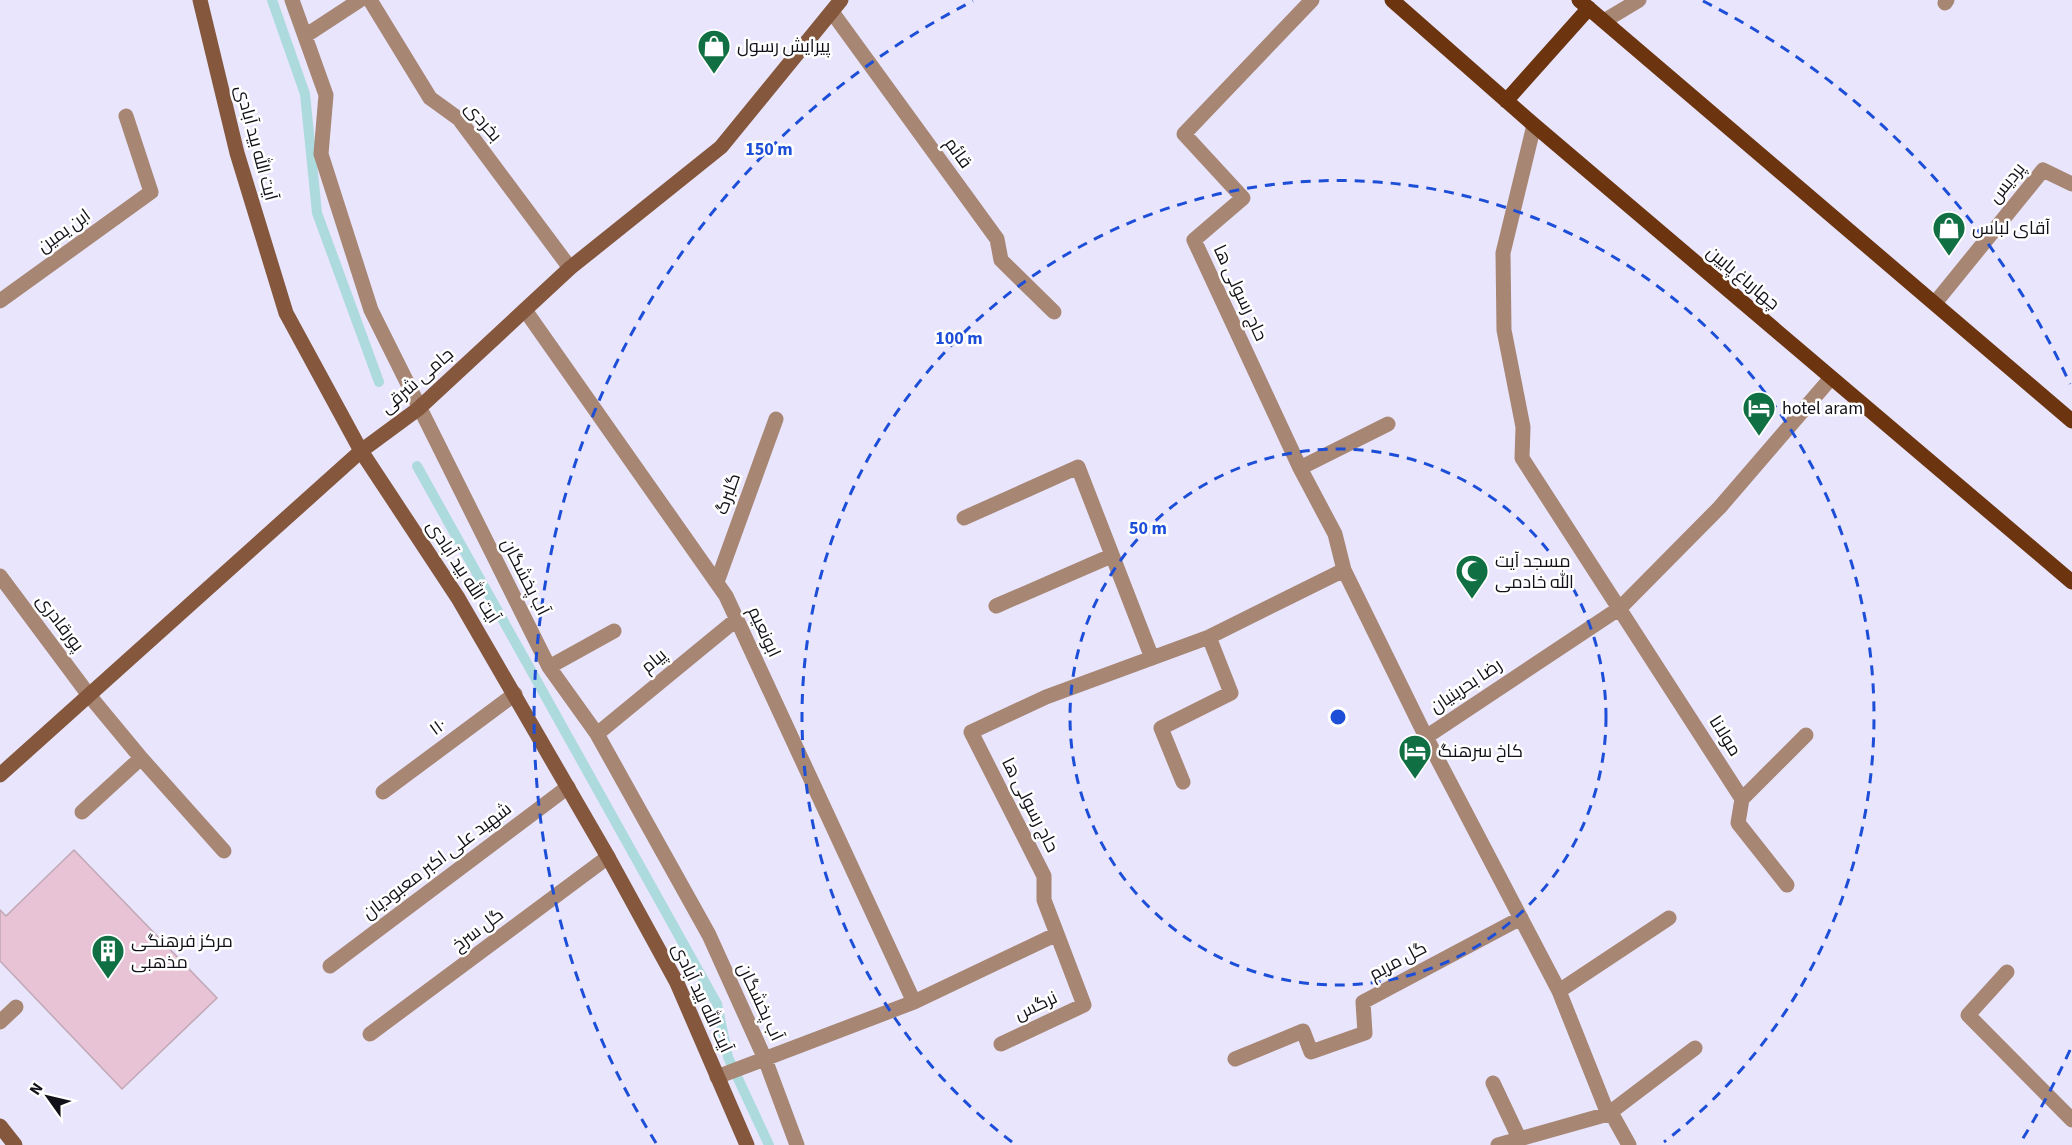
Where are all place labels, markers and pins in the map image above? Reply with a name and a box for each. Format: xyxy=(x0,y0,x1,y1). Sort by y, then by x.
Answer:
shop icon: پیرایش رسول xyxy=(696,28,732,75)
place label: پیرایش رسول xyxy=(737,34,830,59)
shop icon: آقای لباس xyxy=(1931,210,1967,257)
place label: آقای لباس xyxy=(1972,216,2050,241)
hotel icon: hotel aram xyxy=(1741,390,1777,437)
place label: hotel aram xyxy=(1782,396,1863,421)
place label: مسجد آیت الله خادمی xyxy=(1495,549,1574,595)
mosque icon: مسجد آیت الله خادمی xyxy=(1454,553,1490,600)
centre of rings xyxy=(1328,707,1348,727)
hotel icon: کاخ سرهنگ xyxy=(1397,733,1433,780)
place label: کاخ سرهنگ xyxy=(1438,739,1523,764)
place label: مرکز فرهنگی مذهبی xyxy=(131,929,233,975)
building icon: مرکز فرهنگی مذهبی xyxy=(90,933,126,980)

